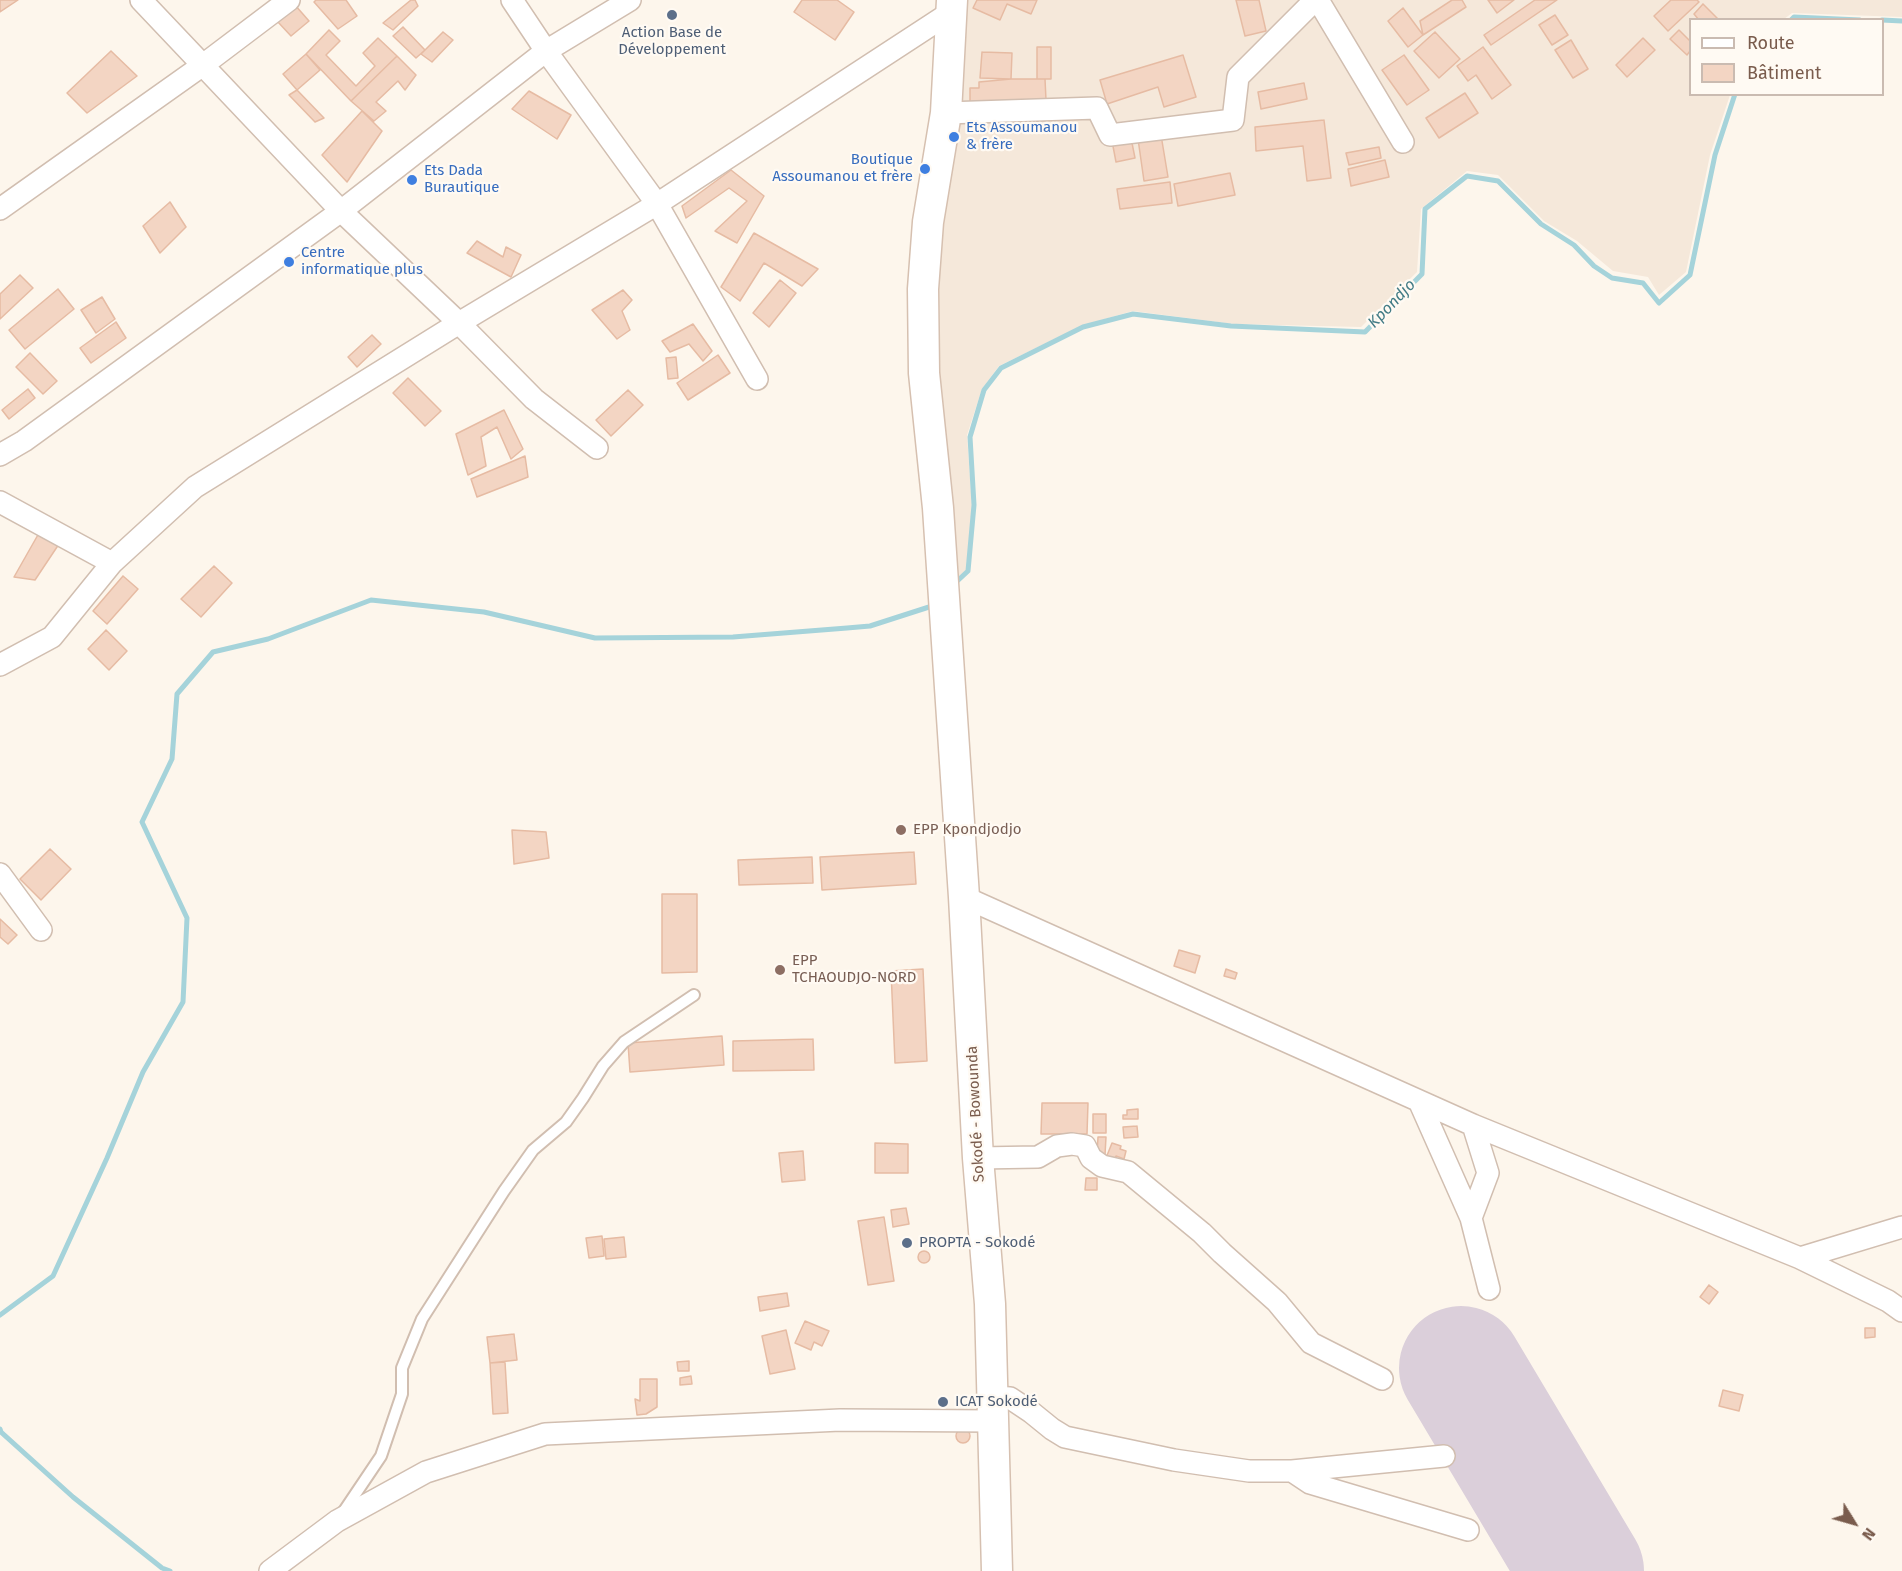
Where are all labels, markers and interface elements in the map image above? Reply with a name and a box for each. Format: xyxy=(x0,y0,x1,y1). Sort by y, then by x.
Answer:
marker: Action Base de Développement xyxy=(665,8,679,22)
legend xyxy=(1689,18,1884,96)
place label: Action Base de Développement xyxy=(618,24,726,59)
text: Route xyxy=(1747,32,1795,54)
text: Bâtiment xyxy=(1747,62,1822,84)
place label: Ets Assoumanou & frère xyxy=(966,119,1077,154)
marker: Ets Assoumanou & frère xyxy=(947,130,961,144)
place label: Boutique Assoumanou et frère xyxy=(772,151,913,186)
place label: Ets Dada Burautique xyxy=(424,162,500,197)
marker: Boutique Assoumanou et frère xyxy=(918,162,932,176)
marker: Ets Dada Burautique xyxy=(405,173,419,187)
place label: Centre informatique plus xyxy=(301,244,423,279)
marker: Centre informatique plus xyxy=(282,255,296,269)
water label: Kpondjo xyxy=(1364,276,1420,332)
place label: EPP Kpondjodjo xyxy=(913,821,1022,839)
marker: EPP Kpondjodjo xyxy=(894,823,908,837)
place label: EPP TCHAOUDJO-NORD xyxy=(792,952,916,987)
marker: EPP TCHAOUDJO-NORD xyxy=(773,963,787,977)
street label: Sokodé - Bowounda xyxy=(963,1045,989,1183)
place label: PROPTA - Sokodé xyxy=(919,1234,1035,1252)
marker: PROPTA - Sokodé xyxy=(900,1236,914,1250)
place label: ICAT Sokodé xyxy=(955,1393,1038,1411)
marker: ICAT Sokodé xyxy=(936,1395,950,1409)
north arrow xyxy=(1824,1493,1884,1553)
text: N xyxy=(1858,1524,1880,1544)

